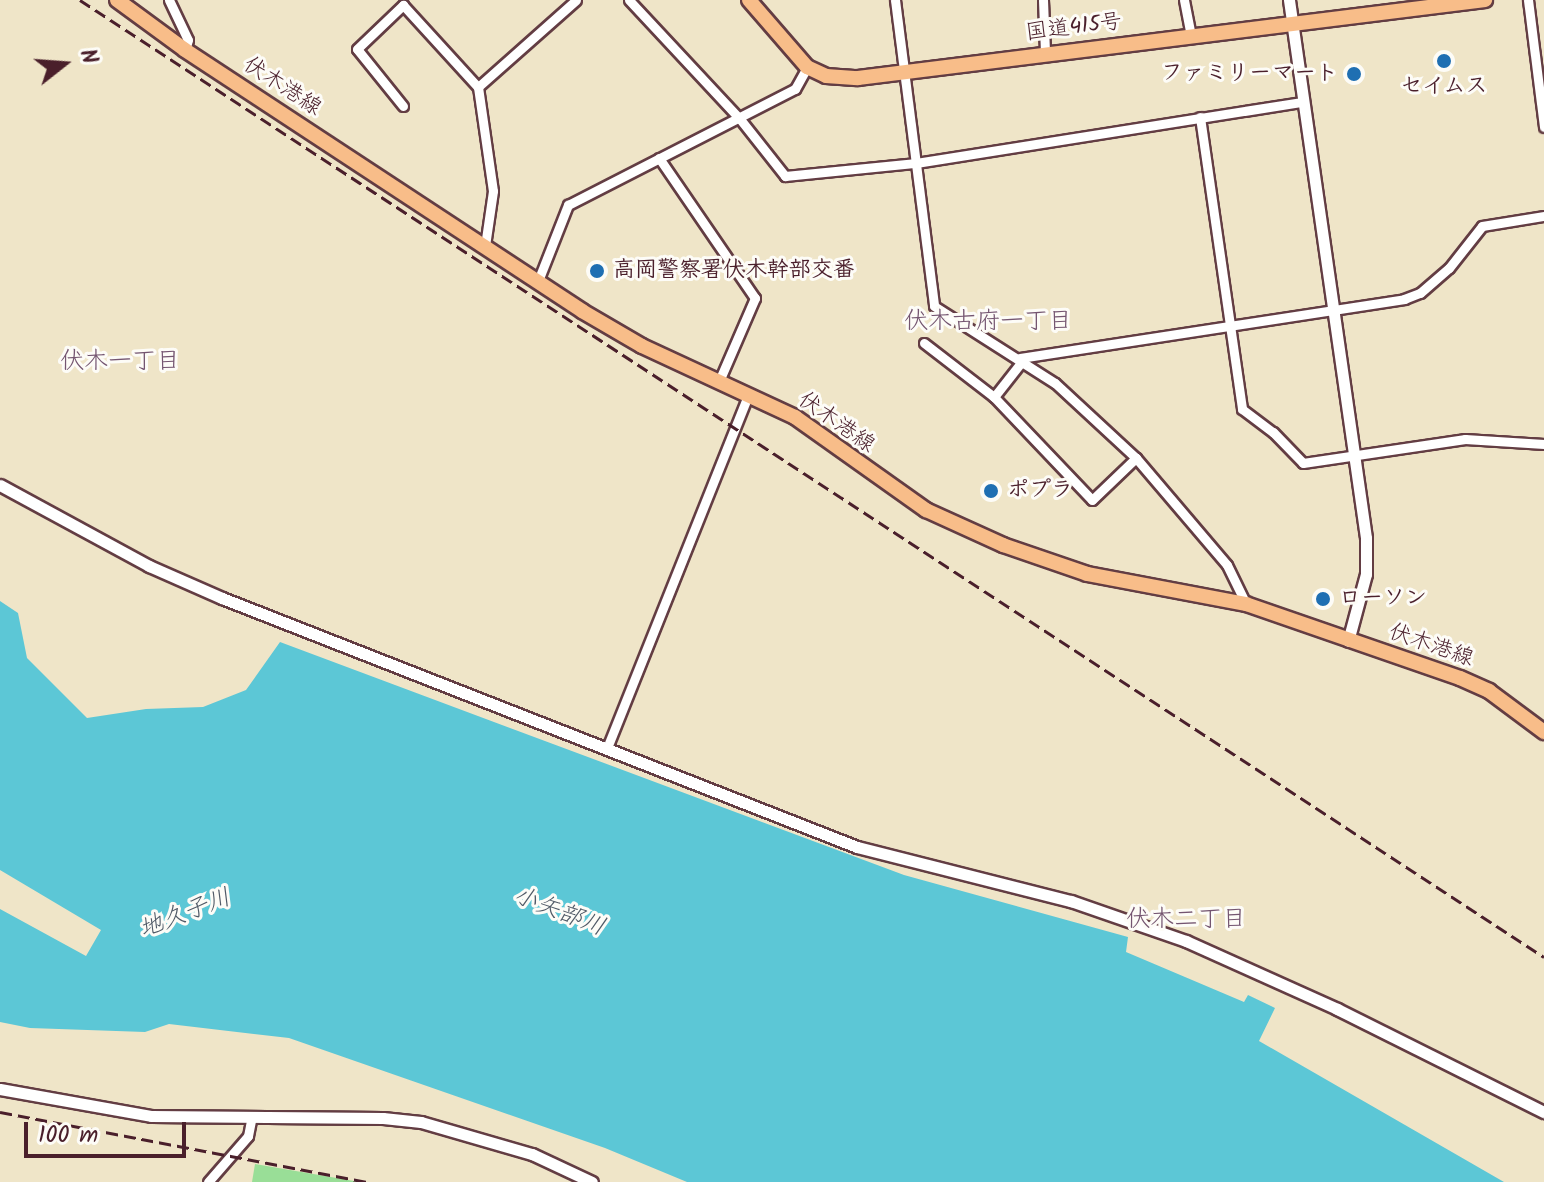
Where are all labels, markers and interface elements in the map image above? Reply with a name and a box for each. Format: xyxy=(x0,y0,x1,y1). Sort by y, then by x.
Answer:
street label: 国道415号 xyxy=(1024,9,1124,47)
north arrow xyxy=(24,24,104,104)
text: N xyxy=(69,45,106,69)
street label: 伏木港線 xyxy=(238,52,326,122)
marker: セイムス xyxy=(1435,52,1453,70)
place label: ファミリーマート xyxy=(1162,61,1338,87)
marker: ファミリーマート xyxy=(1345,65,1363,83)
place label: セイムス xyxy=(1400,74,1488,100)
place label: 高岡警察署伏木幹部交番 xyxy=(613,258,855,284)
marker: 高岡警察署伏木幹部交番 xyxy=(588,262,606,280)
district label: 伏木古府一丁目 xyxy=(904,308,1072,336)
district label: 伏木一丁目 xyxy=(60,348,180,376)
street label: 伏木港線 xyxy=(792,387,880,459)
place label: ポプラ xyxy=(1007,478,1073,504)
marker: ポプラ xyxy=(982,482,1000,500)
place label: ローソン xyxy=(1339,586,1427,612)
marker: ローソン xyxy=(1314,590,1332,608)
street label: 伏木港線 xyxy=(1385,619,1477,673)
water label: 小矢部川 xyxy=(509,881,609,943)
water label: 地久子川 xyxy=(135,883,235,945)
district label: 伏木二丁目 xyxy=(1126,906,1246,934)
scale bar xyxy=(28,1106,190,1156)
text: 100 m xyxy=(38,1116,98,1155)

